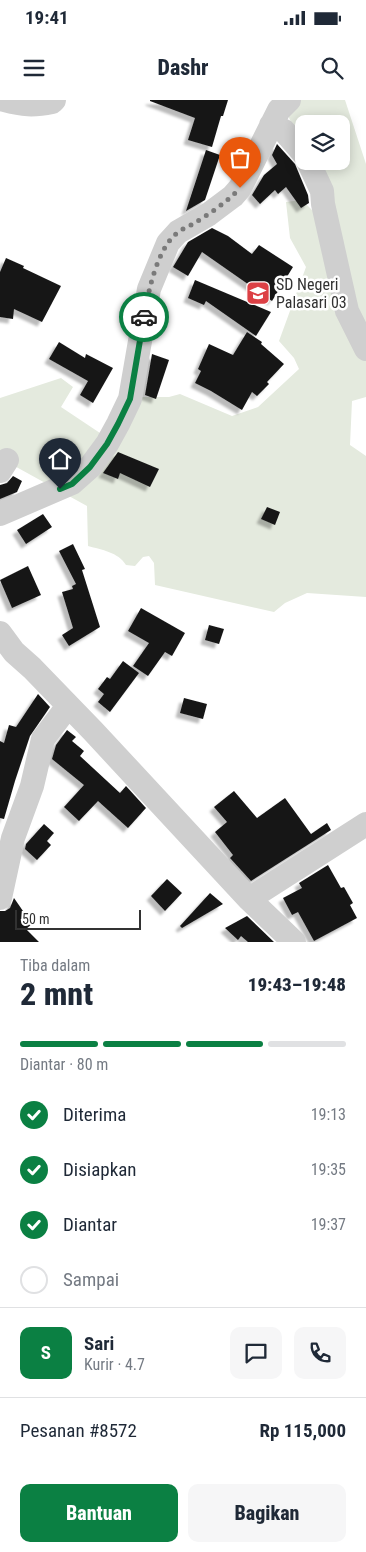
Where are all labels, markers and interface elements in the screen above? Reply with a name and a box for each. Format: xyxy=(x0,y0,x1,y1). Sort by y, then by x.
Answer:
text: 19:41 xyxy=(25,6,69,29)
icon: menu xyxy=(20,54,48,82)
icon: search xyxy=(318,54,346,82)
text: Dashr xyxy=(158,55,209,80)
map controls xyxy=(295,115,350,170)
button: layers xyxy=(295,115,350,170)
pin xyxy=(219,137,261,188)
icon: bag xyxy=(226,144,254,172)
place label: SD Negeri Palasari 03 xyxy=(276,275,347,312)
school or university icon: SD Negeri Palasari 03 xyxy=(245,280,271,306)
courier xyxy=(119,292,169,342)
icon: car xyxy=(130,303,158,331)
pin xyxy=(39,438,81,489)
icon: home xyxy=(46,445,74,473)
scale bar xyxy=(15,907,141,930)
text: 50 m xyxy=(22,911,50,927)
text: Tiba dalam xyxy=(20,956,90,975)
text: 19:43–19:48 xyxy=(248,973,346,996)
text: 2 mnt xyxy=(20,975,93,1013)
text: Diantar · 80 m xyxy=(20,1055,108,1074)
icon: check xyxy=(20,1101,48,1129)
text: Diterima xyxy=(63,1103,126,1126)
text: 19:13 xyxy=(311,1105,346,1124)
icon: check xyxy=(20,1156,48,1184)
text: Disiapkan xyxy=(63,1158,137,1181)
text: 19:35 xyxy=(311,1160,346,1179)
icon: check xyxy=(20,1211,48,1239)
text: Diantar xyxy=(63,1213,117,1236)
text: 19:37 xyxy=(311,1215,346,1234)
text: Sampai xyxy=(63,1268,119,1291)
button: chat xyxy=(230,1327,282,1379)
button: phone xyxy=(294,1327,346,1379)
text: Sari xyxy=(84,1332,114,1355)
text: S xyxy=(41,1341,51,1364)
text: Kurir · 4.7 xyxy=(84,1355,145,1374)
text: Pesanan #8572 xyxy=(20,1419,137,1442)
text: Rp 115,000 xyxy=(259,1419,346,1442)
button: Bantuan xyxy=(20,1484,178,1542)
button: Bagikan xyxy=(188,1484,346,1542)

